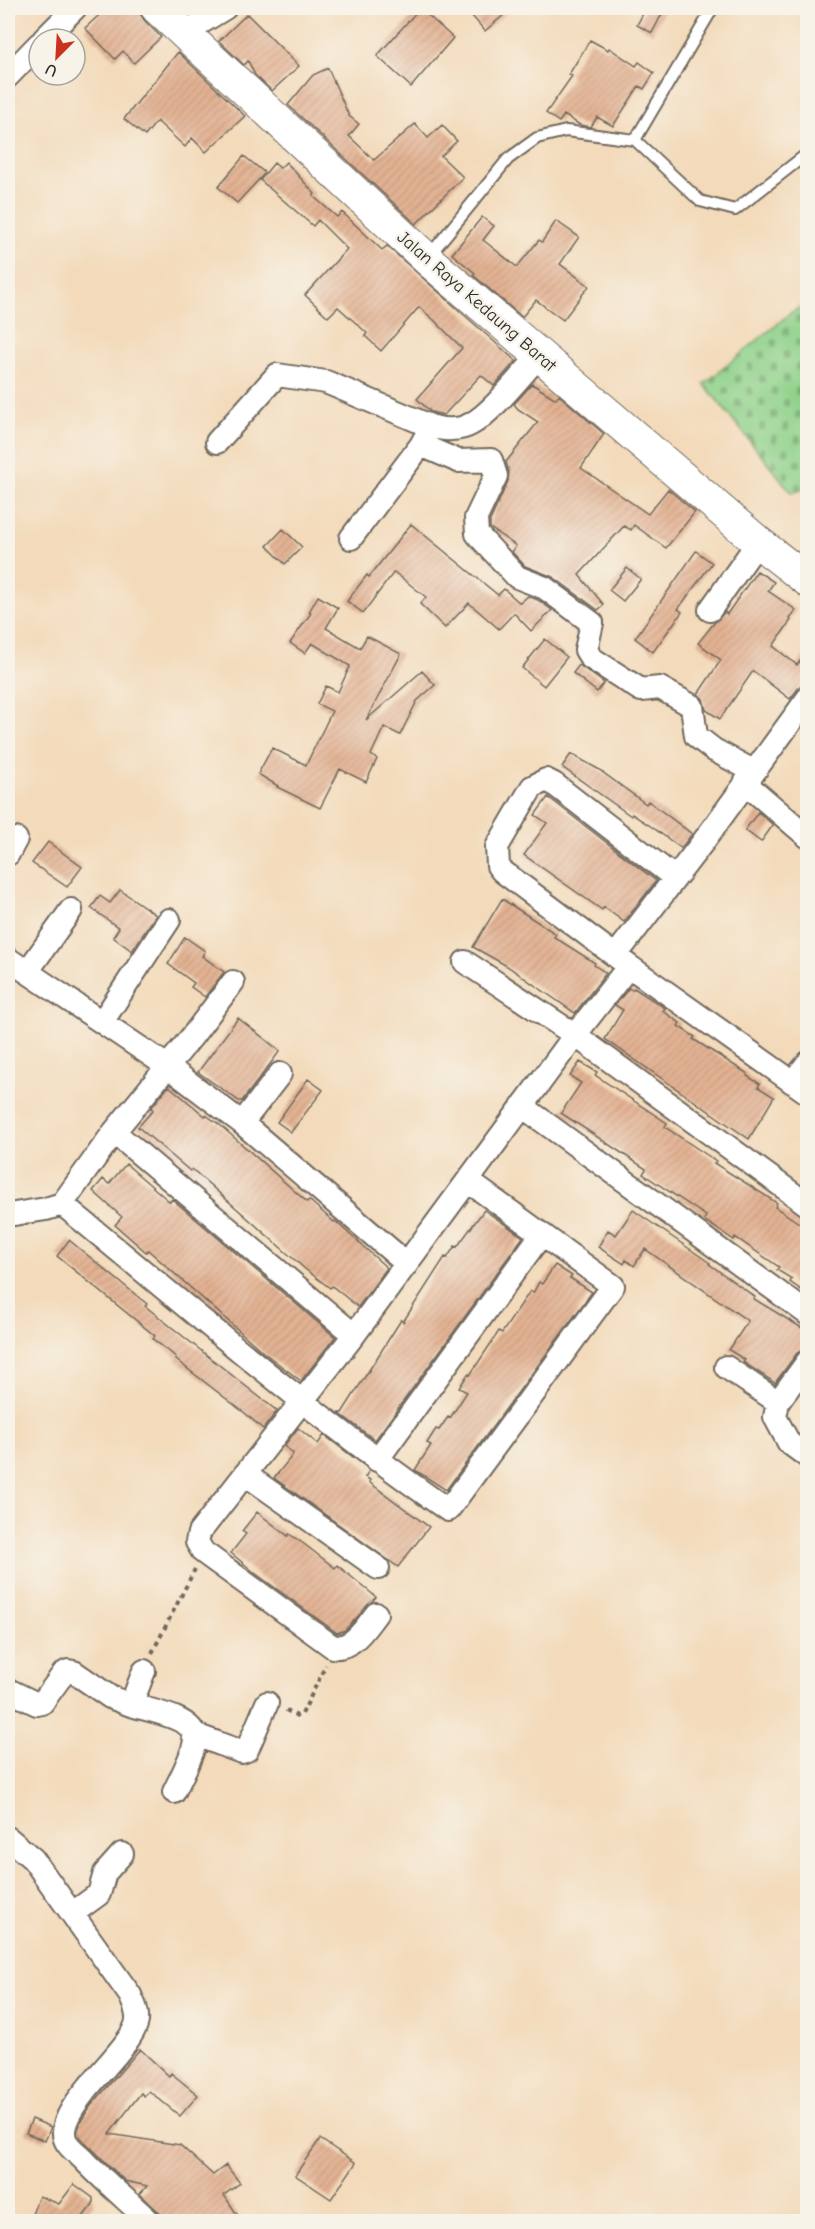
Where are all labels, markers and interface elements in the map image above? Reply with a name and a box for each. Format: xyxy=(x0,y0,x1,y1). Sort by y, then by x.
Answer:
north arrow xyxy=(27,27,87,87)
text: U xyxy=(43,59,60,80)
street label: Jalan Raya Kedaung Barat xyxy=(393,227,561,377)

